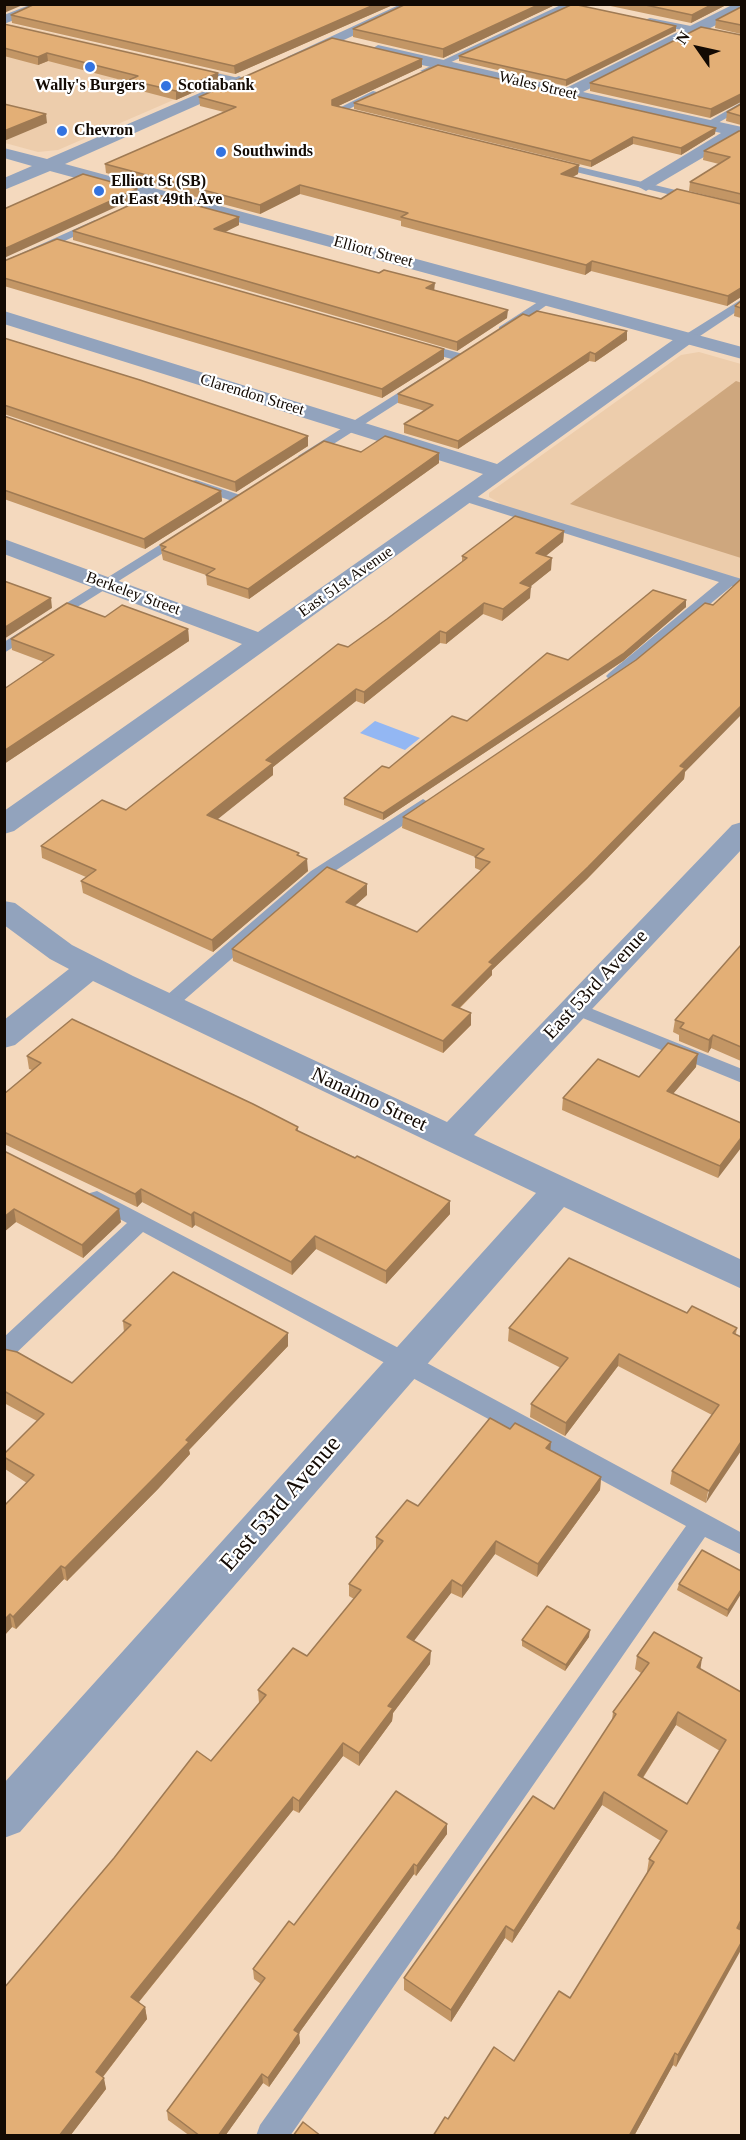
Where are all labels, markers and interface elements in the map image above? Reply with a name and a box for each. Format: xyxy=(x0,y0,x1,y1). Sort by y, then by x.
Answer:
north arrow xyxy=(668,18,728,78)
text: N xyxy=(672,28,693,47)
marker: Wally's Burgers xyxy=(83,60,97,74)
street label: Wales Street xyxy=(497,68,579,104)
place label: Wally's Burgers xyxy=(35,76,145,96)
place label: Scotiabank xyxy=(178,76,254,96)
marker: Scotiabank xyxy=(159,79,173,93)
place label: Chevron xyxy=(74,121,133,141)
marker: Chevron xyxy=(55,124,69,138)
place label: Southwinds xyxy=(233,142,313,162)
marker: Southwinds xyxy=(214,145,228,159)
place label: Elliott St (SB) at East 49th Ave xyxy=(111,172,222,210)
marker: Elliott St (SB) at East 49th Ave xyxy=(92,184,106,198)
street label: Elliott Street xyxy=(331,232,415,272)
street label: Clarendon Street xyxy=(198,370,306,420)
street label: East 51st Avenue xyxy=(295,542,397,622)
street label: Berkeley Street xyxy=(83,568,183,620)
street label: East 53rd Avenue xyxy=(539,925,653,1045)
street label: Nanaimo Street xyxy=(307,1063,431,1137)
street label: East 53rd Avenue xyxy=(214,1430,348,1578)

